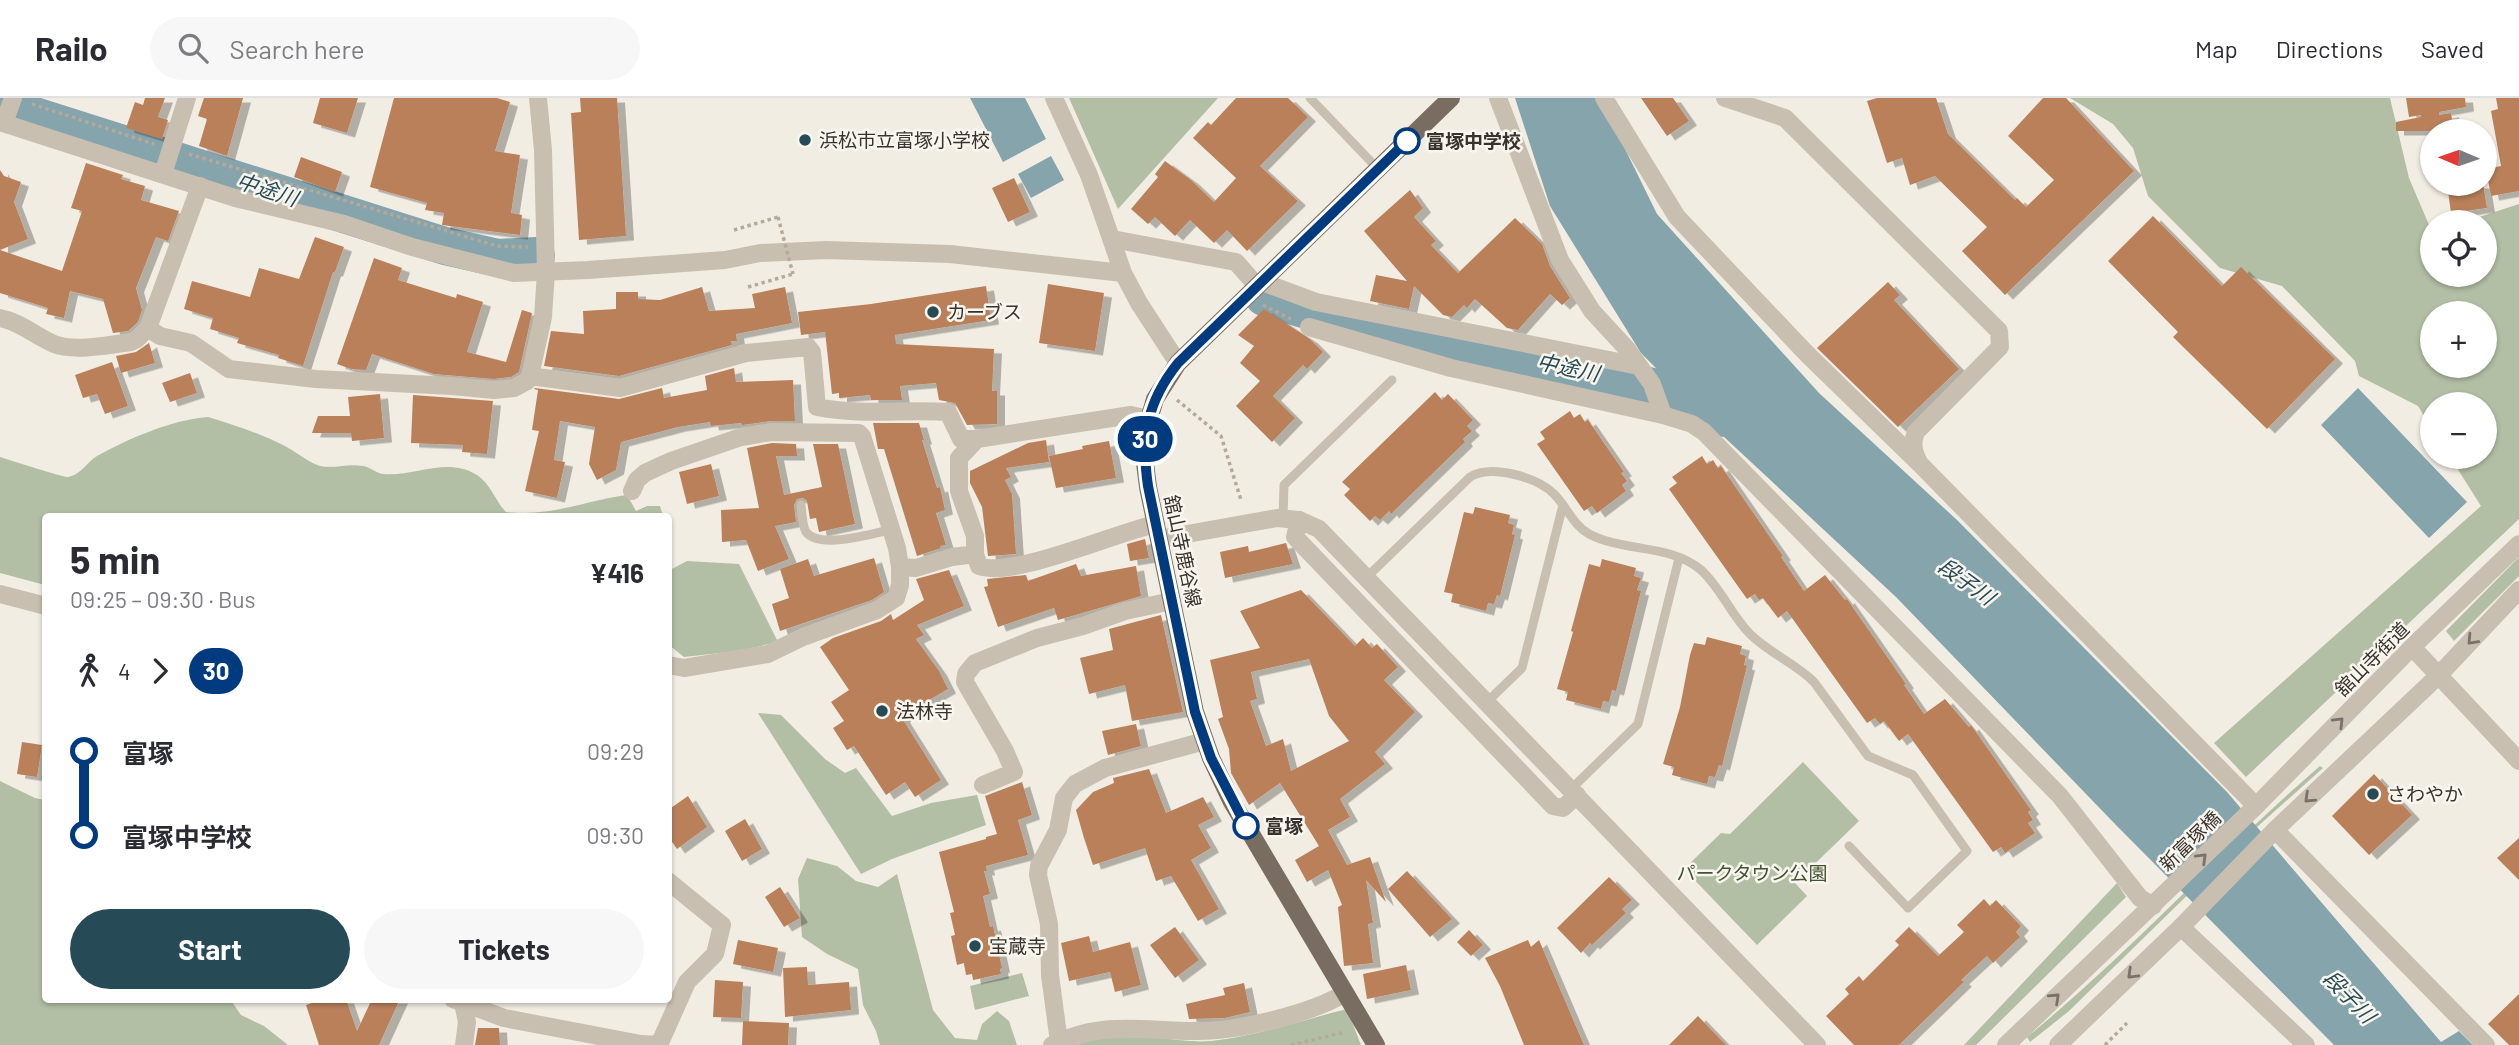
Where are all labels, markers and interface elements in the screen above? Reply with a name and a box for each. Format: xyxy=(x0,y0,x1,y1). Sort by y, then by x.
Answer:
search box xyxy=(150,17,640,80)
text: Railo xyxy=(35,28,108,68)
icon: search xyxy=(174,29,212,67)
text: Search here xyxy=(230,33,365,64)
text: Map xyxy=(2195,34,2238,63)
text: Directions xyxy=(2276,34,2383,63)
text: Saved xyxy=(2421,34,2484,63)
north arrow xyxy=(2420,119,2497,196)
map controls xyxy=(2420,119,2497,469)
place label: 浜松市立富塚小学校 xyxy=(819,128,990,151)
marker: 富塚中学校 xyxy=(1394,128,1420,154)
place label: 富塚中学校 xyxy=(1426,129,1521,152)
marker: 浜松市立富塚小学校 xyxy=(797,132,813,148)
water label: 中途川 xyxy=(234,167,303,211)
button: locate xyxy=(2420,210,2497,287)
place label: カーブス xyxy=(947,300,1022,323)
button: + xyxy=(2420,301,2497,378)
marker: カーブス xyxy=(925,304,941,320)
water label: 中途川 xyxy=(1535,348,1604,386)
button: − xyxy=(2420,392,2497,469)
line badge: 30 xyxy=(1114,416,1176,462)
text: 30 xyxy=(1132,424,1158,453)
street label: 舘山寺鹿谷線 xyxy=(1160,493,1207,609)
text: 5 min xyxy=(70,536,160,582)
water label: 段子川 xyxy=(1934,552,2001,611)
text: ¥416 xyxy=(590,557,644,588)
text: 09:25 – 09:30 · Bus xyxy=(70,585,256,613)
street label: 舘山寺街道 xyxy=(2330,617,2413,700)
one-way arrow xyxy=(2468,632,2481,645)
icon: walk xyxy=(70,652,108,690)
icon: forward xyxy=(141,652,179,690)
text: 30 xyxy=(203,656,229,685)
text: 4 xyxy=(118,657,131,685)
place label: 法林寺 xyxy=(896,699,953,722)
marker: 法林寺 xyxy=(874,703,890,719)
one-way arrow xyxy=(2330,717,2343,730)
text: 富塚 xyxy=(122,737,174,768)
text: 09:29 xyxy=(587,737,644,765)
place label: さわやか xyxy=(2387,782,2463,805)
marker: さわやか xyxy=(2365,786,2381,802)
one-way arrow xyxy=(2304,790,2317,803)
street label: 新富塚橋 xyxy=(2154,806,2225,875)
marker: 富塚 xyxy=(1233,813,1259,839)
place label: 富塚 xyxy=(1265,814,1303,837)
text: 富塚中学校 xyxy=(122,821,252,852)
text: 09:30 xyxy=(586,821,644,849)
one-way arrow xyxy=(2194,854,2207,867)
park label: パークタウン公園 xyxy=(1676,861,1828,884)
button: Start xyxy=(70,909,350,989)
button: Tickets xyxy=(364,909,644,989)
place label: 宝蔵寺 xyxy=(989,934,1046,957)
marker: 宝蔵寺 xyxy=(967,938,983,954)
one-way arrow xyxy=(2127,965,2140,978)
water label: 段子川 xyxy=(2319,965,2382,1029)
one-way arrow xyxy=(2047,994,2060,1007)

